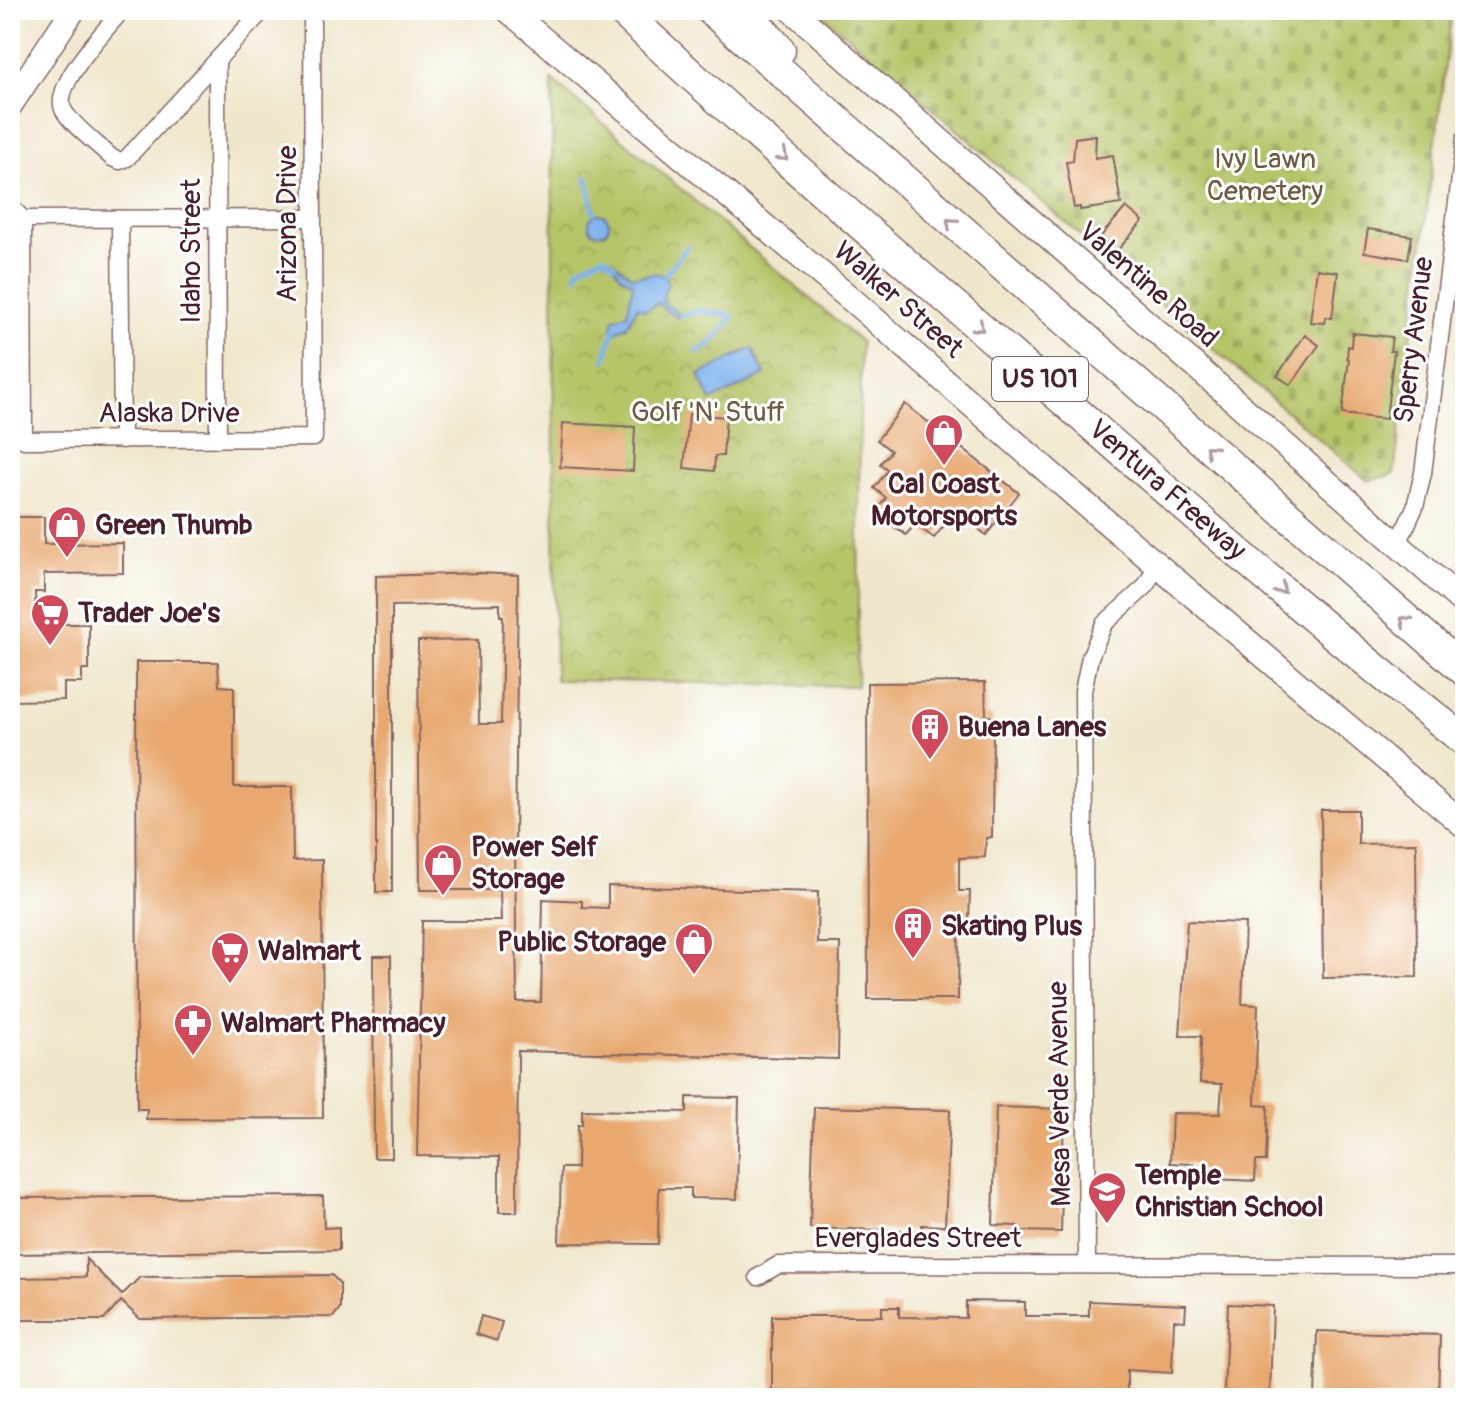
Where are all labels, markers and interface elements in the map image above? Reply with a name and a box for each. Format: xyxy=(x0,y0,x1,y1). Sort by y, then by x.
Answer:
park label: Ivy Lawn Cemetery xyxy=(1207,142,1323,209)
street label: Arizona Drive xyxy=(270,145,305,303)
one-way arrow xyxy=(774,146,789,161)
street label: Idaho Street xyxy=(174,178,209,323)
street label: Valentine Road xyxy=(1070,214,1226,356)
one-way arrow xyxy=(946,218,961,233)
street label: Walker Street xyxy=(826,234,971,367)
street label: Sperry Avenue xyxy=(1386,255,1442,425)
one-way arrow xyxy=(970,317,985,331)
road number: US 101 xyxy=(992,357,1088,401)
park label: Golf 'N' Stuff xyxy=(631,395,785,430)
street label: Alaska Drive xyxy=(99,396,240,431)
shop icon: Cal Coast Motorsports xyxy=(923,412,965,467)
street label: Ventura Freeway xyxy=(1081,412,1253,568)
one-way arrow xyxy=(1204,445,1219,459)
place label: Cal Coast Motorsports xyxy=(871,467,1018,534)
shop icon: Green Thumb xyxy=(46,504,88,559)
place label: Green Thumb xyxy=(95,508,253,543)
one-way arrow xyxy=(1272,579,1287,594)
supermarket icon: Trader Joe's xyxy=(29,592,71,647)
place label: Trader Joe's xyxy=(77,596,220,631)
one-way arrow xyxy=(1400,616,1415,631)
building icon: Buena Lanes xyxy=(909,706,951,761)
place label: Buena Lanes xyxy=(958,710,1107,745)
place label: Power Self Storage xyxy=(471,830,599,897)
shop icon: Power Self Storage xyxy=(422,842,464,897)
building icon: Skating Plus xyxy=(892,905,934,960)
place label: Skating Plus xyxy=(941,909,1082,944)
shop icon: Public Storage xyxy=(673,921,715,976)
place label: Public Storage xyxy=(497,925,667,960)
supermarket icon: Walmart xyxy=(209,930,251,985)
place label: Walmart xyxy=(258,934,361,969)
street label: Mesa Verde Avenue xyxy=(1041,981,1079,1207)
pharmacy icon: Walmart Pharmacy xyxy=(172,1002,214,1057)
place label: Walmart Pharmacy xyxy=(221,1006,446,1041)
place label: Temple Christian School xyxy=(1134,1158,1324,1225)
school or university icon: Temple Christian School xyxy=(1086,1170,1128,1225)
street label: Everglades Street xyxy=(814,1221,1022,1256)

